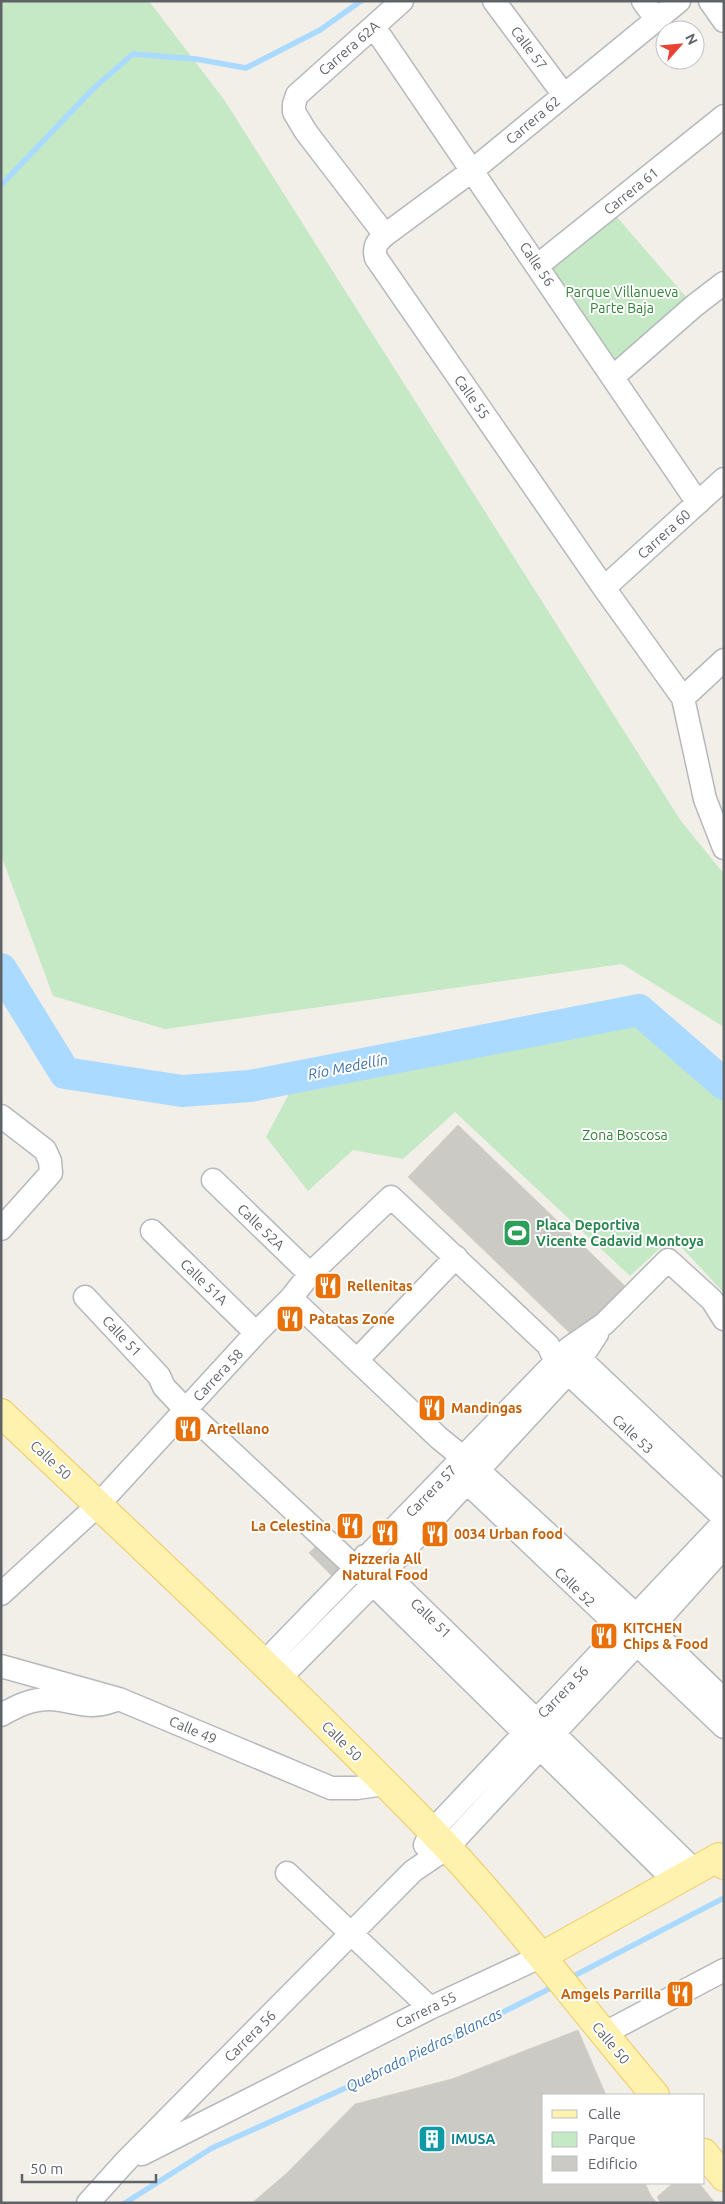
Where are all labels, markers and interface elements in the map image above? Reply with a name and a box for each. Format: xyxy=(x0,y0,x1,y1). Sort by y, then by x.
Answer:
street label: Carrera 62A xyxy=(316,17,382,79)
north arrow xyxy=(655,20,705,70)
street label: Calle 57 xyxy=(508,23,550,73)
text: N xyxy=(682,31,701,47)
street label: Carrera 62 xyxy=(503,93,563,147)
street label: Carrera 61 xyxy=(600,164,662,218)
street label: Calle 56 xyxy=(516,239,558,289)
park label: Parque Villanueva Parte Baja xyxy=(566,284,678,316)
street label: Calle 55 xyxy=(451,372,493,422)
street label: Carrera 60 xyxy=(634,506,694,562)
water label: Río Medellín xyxy=(306,1050,389,1083)
park label: Zona Boscosa xyxy=(582,1127,668,1143)
street label: Calle 52A xyxy=(234,1201,288,1253)
place label: Placa Deportiva Vicente Cadavid Montoya xyxy=(536,1217,704,1249)
sports icon: Placa Deportiva Vicente Cadavid Montoya xyxy=(502,1218,532,1248)
street label: Calle 51A xyxy=(177,1256,231,1308)
restaurant icon: Rellenitas xyxy=(313,1271,343,1301)
place label: Rellenitas xyxy=(347,1278,413,1294)
restaurant icon: Patatas Zone xyxy=(275,1304,305,1334)
place label: Patatas Zone xyxy=(309,1311,395,1327)
street label: Calle 51 xyxy=(99,1312,145,1360)
street label: Carrera 58 xyxy=(190,1345,246,1404)
restaurant icon: Mandingas xyxy=(417,1393,447,1423)
place label: Mandingas xyxy=(451,1400,523,1416)
street label: Calle 53 xyxy=(609,1411,657,1457)
restaurant icon: Artellano xyxy=(173,1414,203,1444)
place label: Artellano xyxy=(207,1421,269,1437)
street label: Calle 50 xyxy=(27,1437,75,1483)
street label: Carrera 57 xyxy=(402,1462,460,1520)
restaurant icon: La Celestina xyxy=(335,1511,365,1541)
place label: La Celestina xyxy=(251,1518,331,1534)
restaurant icon: Pizzeria All Natural Food xyxy=(370,1518,400,1548)
restaurant icon: 0034 Urban food xyxy=(420,1519,450,1549)
place label: 0034 Urban food xyxy=(454,1526,563,1542)
place label: Pizzeria All Natural Food xyxy=(342,1551,428,1583)
street label: Calle 52 xyxy=(552,1564,598,1610)
street label: Calle 51 xyxy=(408,1595,454,1641)
place label: KITCHEN Chips & Food xyxy=(623,1620,708,1652)
restaurant icon: KITCHEN Chips & Food xyxy=(589,1621,619,1651)
street label: Carrera 56 xyxy=(534,1663,592,1721)
street label: Calle 49 xyxy=(167,1713,219,1747)
street label: Calle 50 xyxy=(319,1718,365,1764)
restaurant icon: Amgels Parrilla xyxy=(665,1979,695,2009)
place label: Amgels Parrilla xyxy=(561,1986,661,2002)
street label: Carrera 55 xyxy=(393,1988,459,2032)
water label: Quebrada Piedras Blancas xyxy=(343,2004,506,2096)
street label: Carrera 56 xyxy=(221,2007,279,2065)
street label: Calle 50 xyxy=(589,2019,633,2067)
legend xyxy=(542,2094,705,2184)
text: Calle xyxy=(588,2105,621,2122)
building icon: IMUSA xyxy=(417,2124,447,2154)
text: Parque xyxy=(588,2130,636,2147)
place label: IMUSA xyxy=(451,2131,495,2147)
scale bar xyxy=(22,2152,156,2184)
text: Edificio xyxy=(588,2155,637,2172)
text: 50 m xyxy=(30,2160,63,2177)

